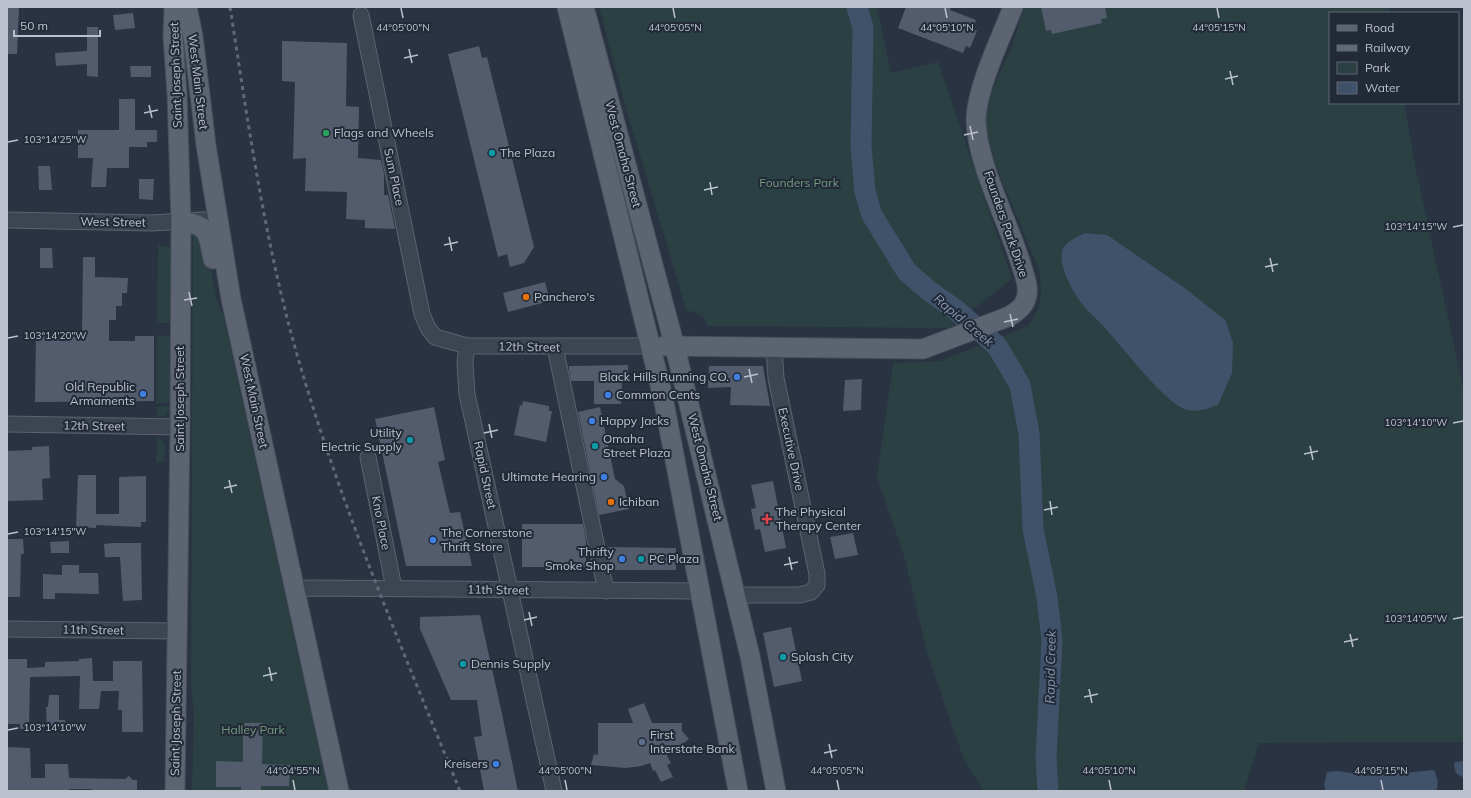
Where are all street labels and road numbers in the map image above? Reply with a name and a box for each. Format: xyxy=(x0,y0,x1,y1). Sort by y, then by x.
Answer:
street label: Saint Joseph Street xyxy=(166,22,185,128)
street label: West Main Street xyxy=(185,33,212,131)
street label: West Omaha Street xyxy=(602,99,645,209)
street label: Sum Place xyxy=(381,147,408,207)
street label: Founders Park Drive xyxy=(981,169,1032,279)
street label: West Street xyxy=(80,213,146,230)
street label: 12th Street xyxy=(498,338,560,355)
street label: Saint Joseph Street xyxy=(172,346,187,452)
street label: West Main Street xyxy=(237,352,272,449)
street label: Executive Drive xyxy=(775,406,808,492)
street label: West Omaha Street xyxy=(685,412,726,522)
street label: 12th Street xyxy=(63,417,125,434)
street label: Rapid Street xyxy=(471,440,500,510)
street label: Kno Place xyxy=(369,495,394,551)
street label: 11th Street xyxy=(467,581,529,598)
street label: 11th Street xyxy=(62,621,124,638)
street label: Saint Joseph Street xyxy=(167,670,184,776)

